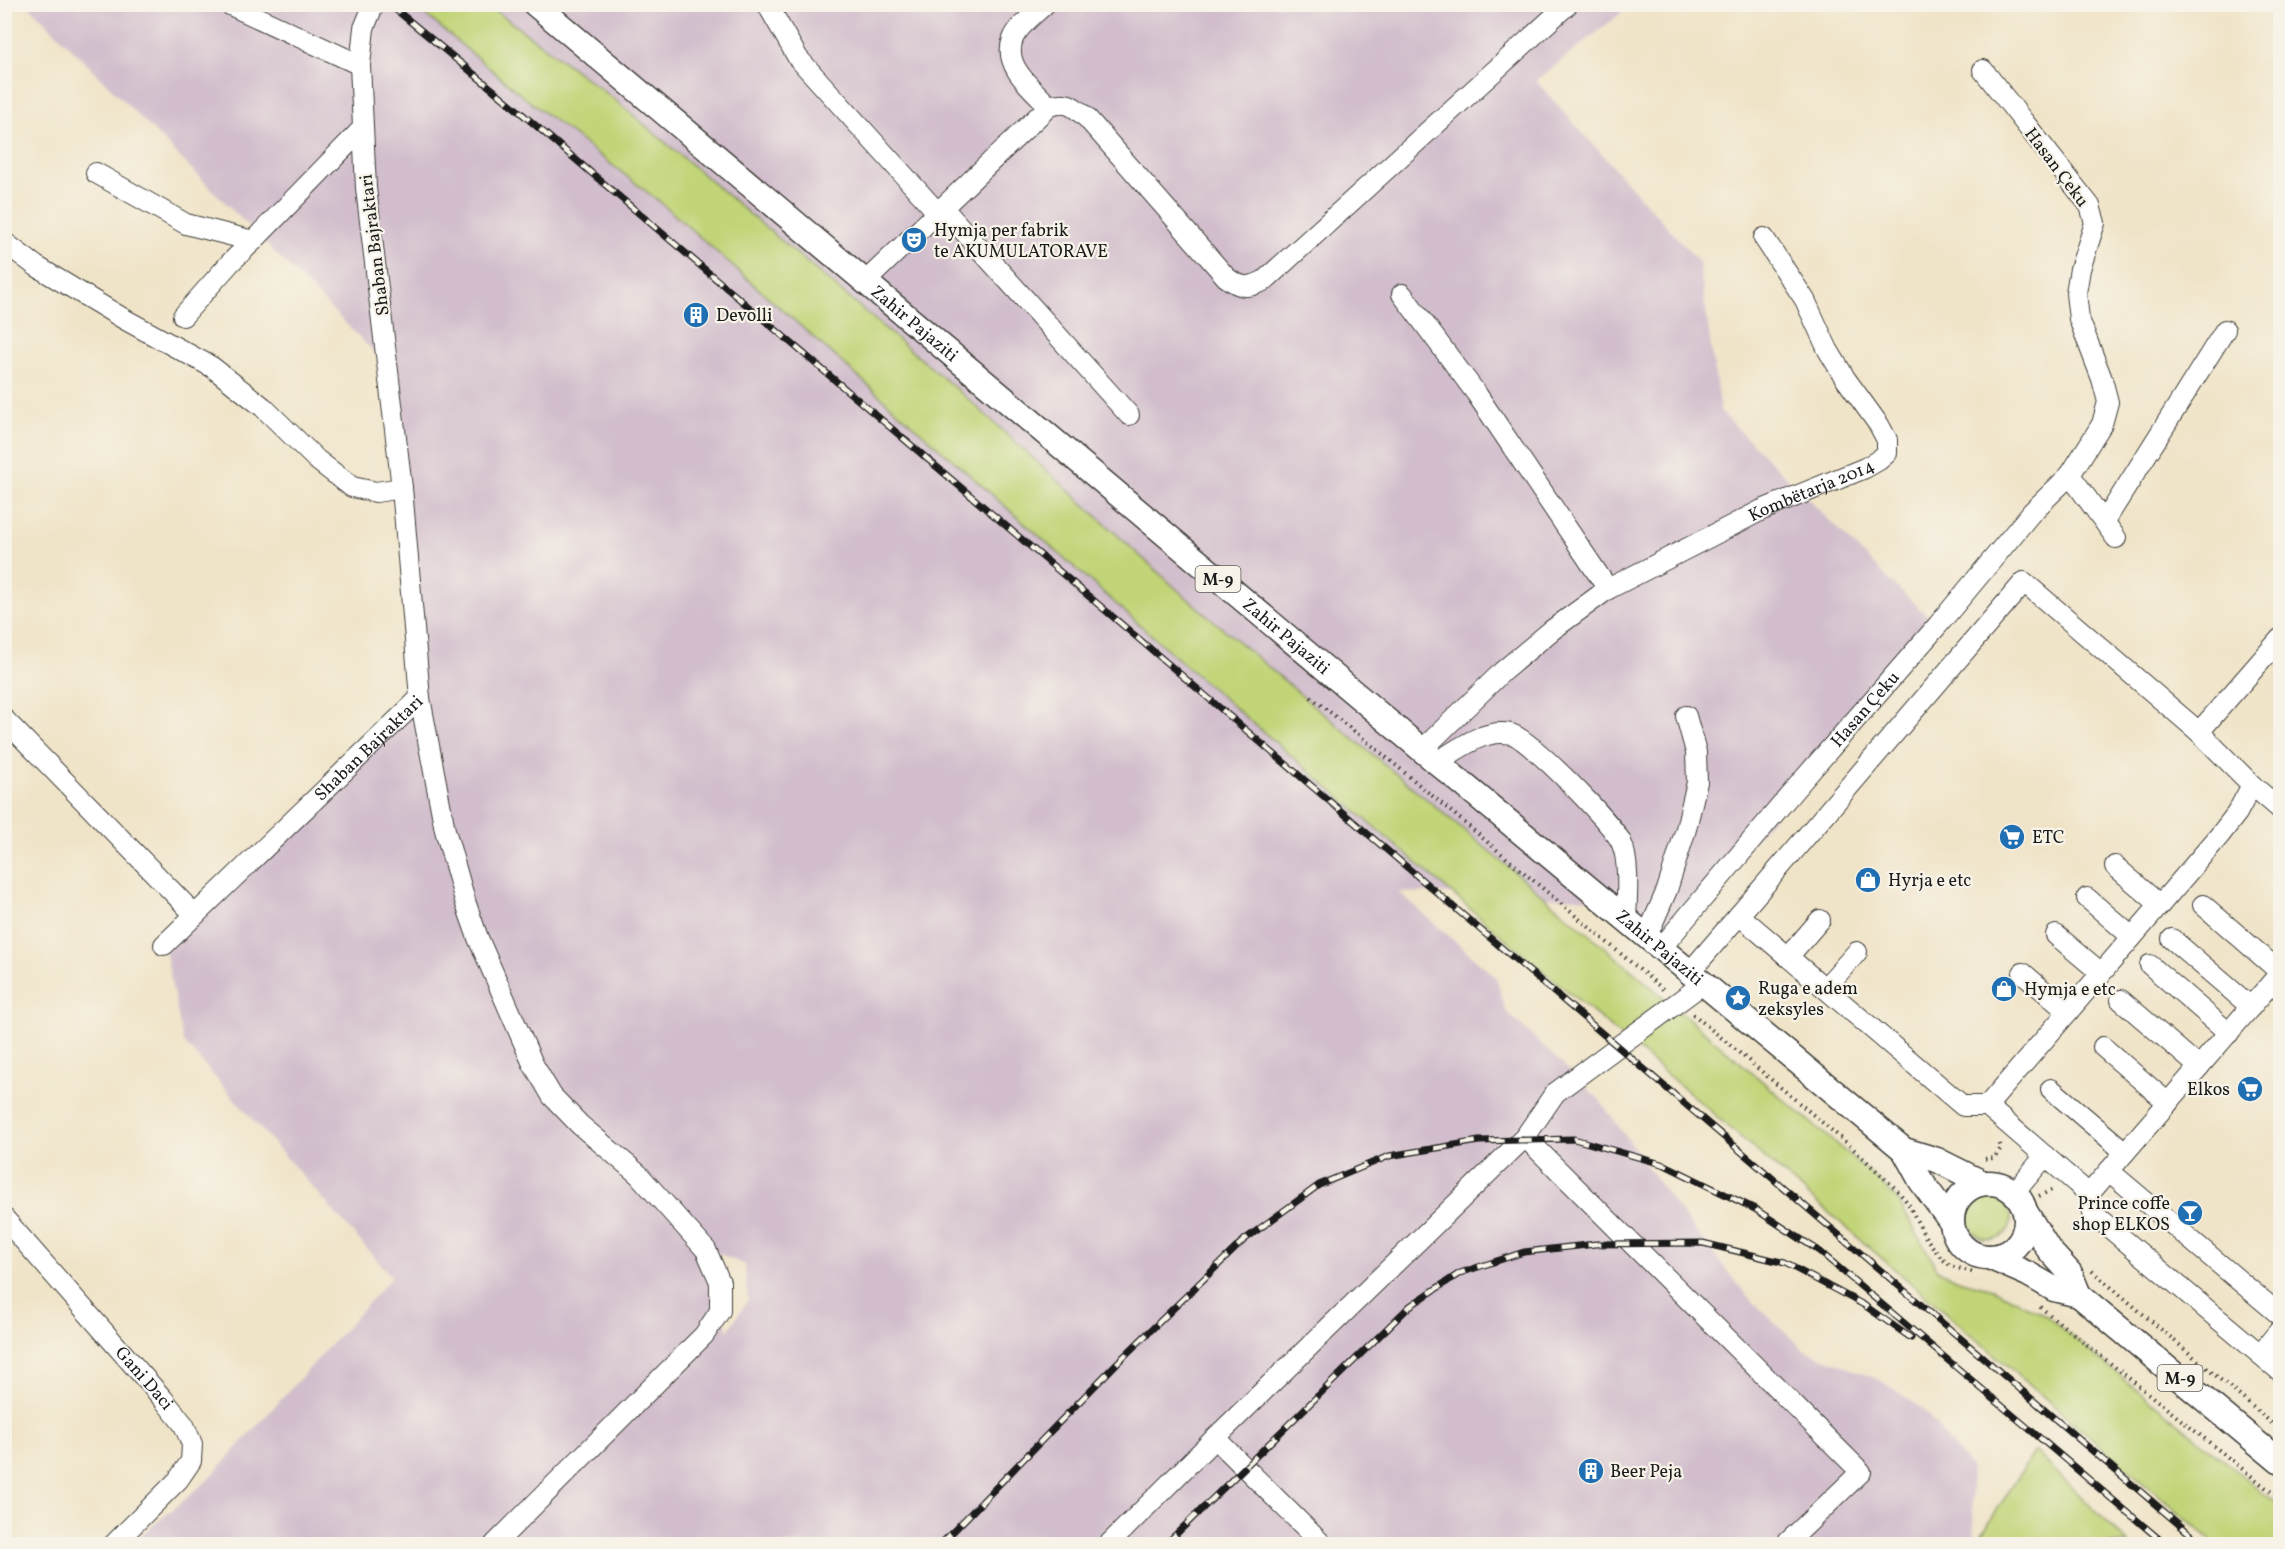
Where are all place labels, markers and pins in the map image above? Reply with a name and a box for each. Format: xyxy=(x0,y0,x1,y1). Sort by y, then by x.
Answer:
place label: Hymja per fabrik te AKUMULATORAVE xyxy=(934,219,1108,265)
theatre icon: Hymja per fabrik te AKUMULATORAVE xyxy=(899,225,929,255)
building icon: Devolli xyxy=(681,300,711,330)
place label: Devolli xyxy=(716,304,772,329)
supermarket icon: ETC xyxy=(1997,822,2027,852)
place label: ETC xyxy=(2032,826,2065,851)
shop icon: Hyrja e etc xyxy=(1853,865,1883,895)
place label: Hyrja e etc xyxy=(1888,869,1971,894)
shop icon: Hymja e etc xyxy=(1989,974,2019,1004)
place label: Ruga e adem zeksyles xyxy=(1758,977,1858,1023)
place label: Hymja e etc xyxy=(2024,978,2116,1003)
place icon: Ruga e adem zeksyles xyxy=(1723,983,1753,1013)
supermarket icon: Elkos xyxy=(2235,1074,2265,1104)
place label: Elkos xyxy=(2187,1078,2230,1103)
place label: Prince coffe shop ELKOS xyxy=(2072,1192,2170,1238)
bar icon: Prince coffe shop ELKOS xyxy=(2175,1198,2205,1228)
building icon: Beer Peja xyxy=(1576,1456,1606,1486)
place label: Beer Peja xyxy=(1610,1460,1682,1485)

